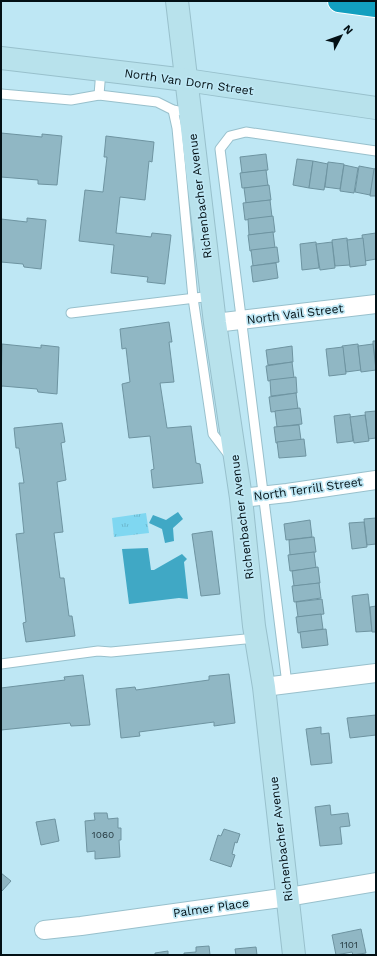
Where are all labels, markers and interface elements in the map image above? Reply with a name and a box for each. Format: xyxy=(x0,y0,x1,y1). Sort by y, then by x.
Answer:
north arrow xyxy=(321,16,361,56)
text: N xyxy=(341,22,356,37)
street label: North Van Dorn Street xyxy=(123,66,255,98)
street label: Richenbacher Avenue xyxy=(185,133,215,259)
street label: North Vail Street xyxy=(246,301,344,327)
street label: Richenbacher Avenue xyxy=(227,454,257,580)
street label: North Terrill Street xyxy=(253,474,363,504)
street label: Richenbacher Avenue xyxy=(266,776,296,902)
house number: 1060 xyxy=(92,829,114,840)
street label: Palmer Place xyxy=(172,896,250,920)
house number: 1101 xyxy=(340,939,358,950)

